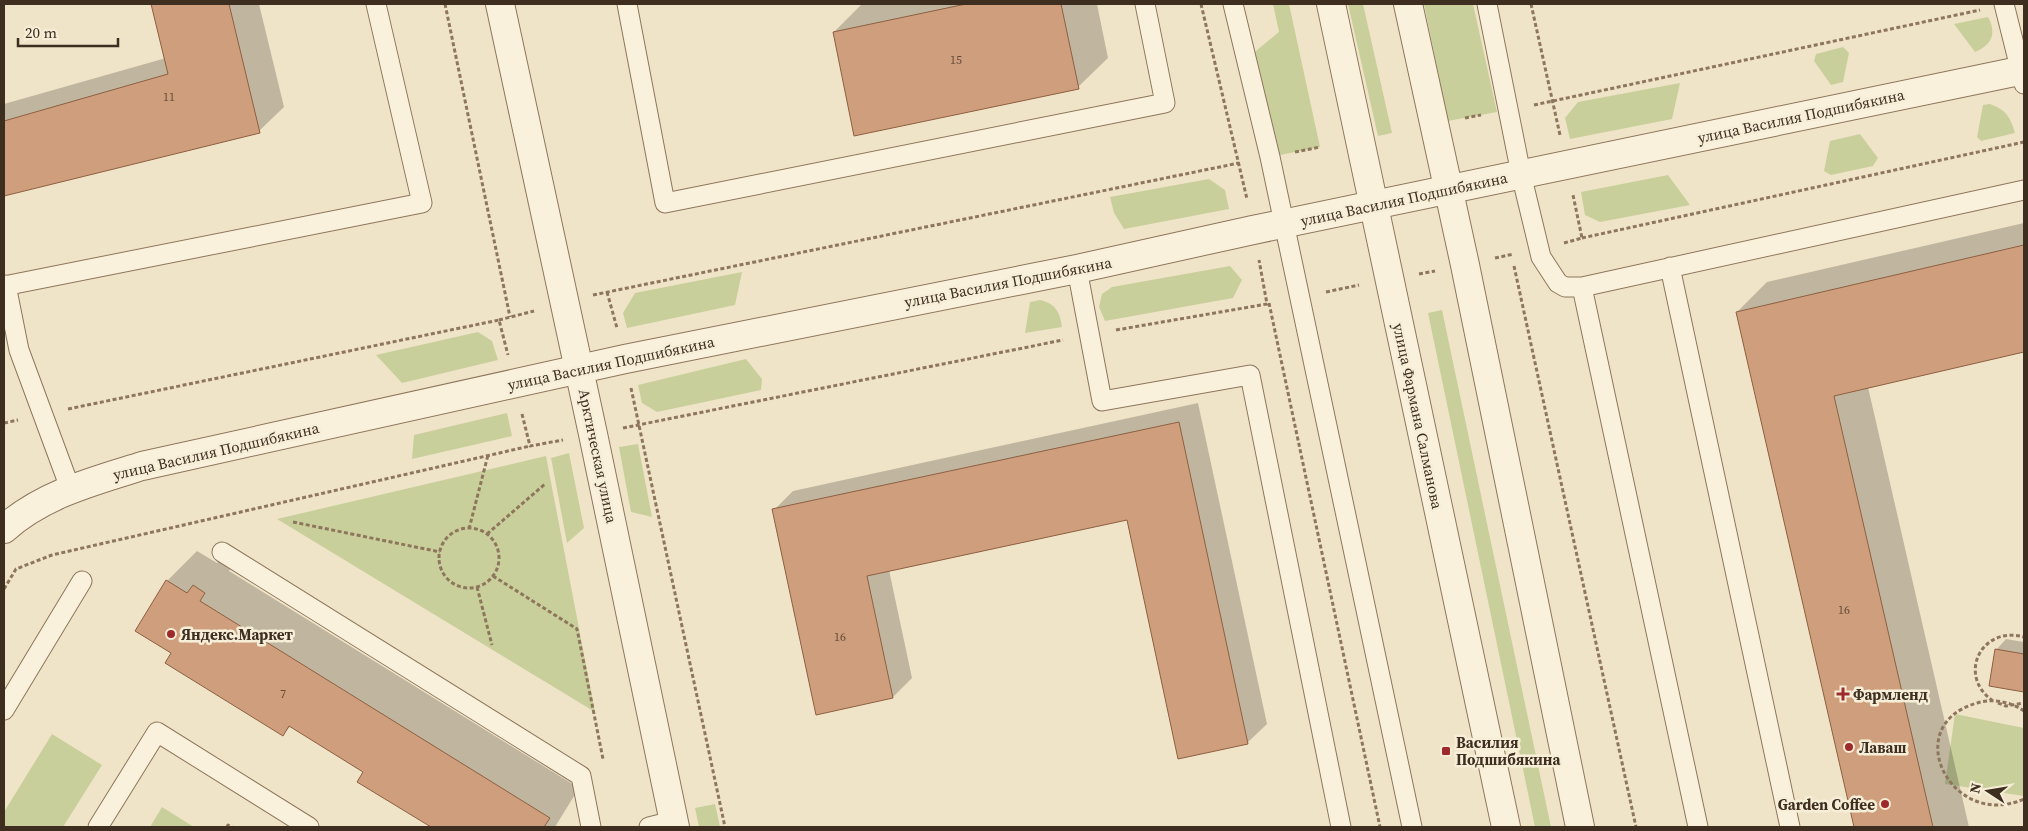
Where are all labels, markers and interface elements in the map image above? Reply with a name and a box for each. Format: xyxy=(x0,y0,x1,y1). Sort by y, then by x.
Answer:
scale bar xyxy=(18,15,118,47)
text: 20 m xyxy=(25,22,57,43)
house number: 15 xyxy=(950,52,962,68)
street label: улица Василия Подшибякина xyxy=(1696,84,1907,148)
house number: 11 xyxy=(163,89,175,105)
street label: улица Василия Подшибякина xyxy=(1299,167,1510,231)
street label: улица Василия Подшибякина xyxy=(903,252,1114,312)
street label: улица Фармана Салманова xyxy=(1388,321,1448,511)
street label: улица Василия Подшибякина xyxy=(506,331,717,395)
street label: Арктическая улица xyxy=(574,387,623,525)
street label: улица Василия Подшибякина xyxy=(111,417,321,485)
house number: 16 xyxy=(1838,602,1850,618)
place label: Яндекс.Маркет xyxy=(181,624,294,645)
marker: Яндекс.Маркет xyxy=(165,628,177,640)
house number: 16 xyxy=(834,629,846,645)
place label: Фармленд xyxy=(1853,684,1928,705)
house number: 7 xyxy=(280,686,286,702)
marker: Фармленд xyxy=(1837,688,1849,700)
place label: Василия Подшибякина xyxy=(1456,732,1562,770)
place label: Лаваш xyxy=(1859,737,1906,758)
marker: Лаваш xyxy=(1843,741,1855,753)
marker: Василия Подшибякина xyxy=(1440,745,1452,757)
north arrow xyxy=(1963,766,2013,816)
text: N xyxy=(1964,781,1986,795)
place label: Garden Coffee xyxy=(1778,794,1875,815)
marker: Garden Coffee xyxy=(1879,798,1891,810)

